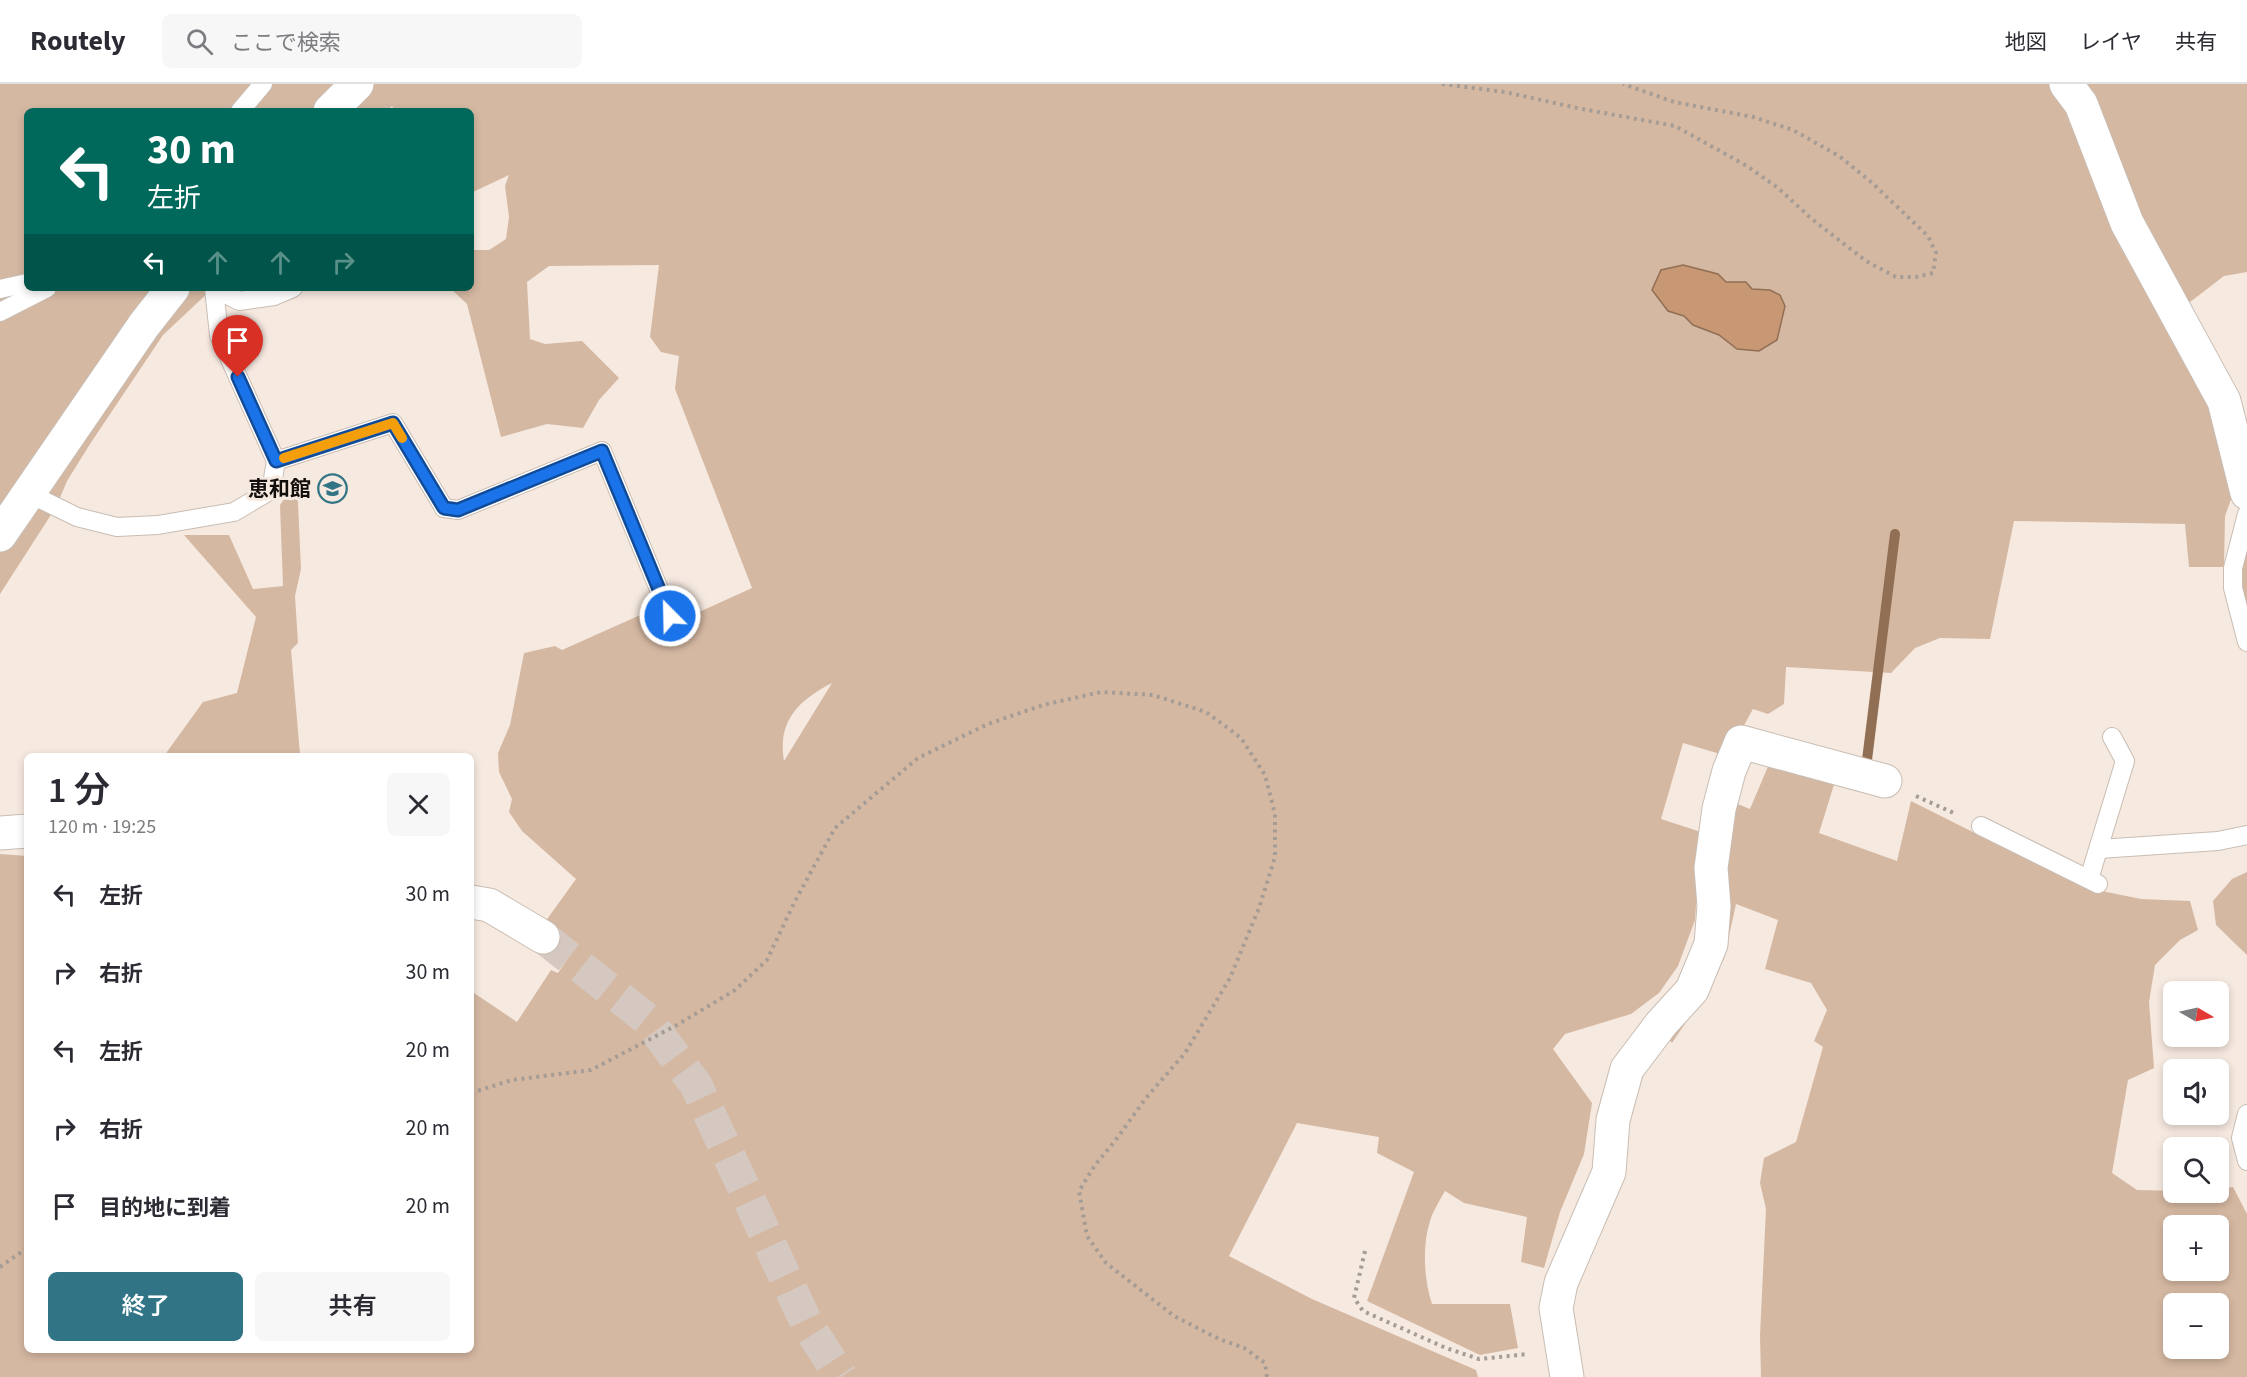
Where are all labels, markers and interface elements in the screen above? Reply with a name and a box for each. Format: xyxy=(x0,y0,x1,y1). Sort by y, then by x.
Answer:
search box xyxy=(162,14,582,68)
text: Routely xyxy=(30,21,126,61)
icon: search xyxy=(183,25,216,58)
text: ここで検索 xyxy=(231,27,341,59)
text: 地図 xyxy=(2005,27,2047,57)
text: レイヤ xyxy=(2080,27,2142,57)
text: 共有 xyxy=(2175,27,2217,57)
text: 30 m xyxy=(147,120,236,180)
icon: left xyxy=(48,132,126,210)
text: 左折 xyxy=(147,179,201,218)
icon: left xyxy=(138,246,171,279)
icon: ahead xyxy=(201,246,234,279)
icon: ahead xyxy=(264,246,297,279)
icon: right xyxy=(327,246,360,279)
pin xyxy=(212,315,263,377)
icon: arrive xyxy=(221,324,254,357)
school or university icon: 恵和館 xyxy=(316,473,348,505)
place label: 恵和館 xyxy=(248,474,311,504)
position arrow xyxy=(638,584,702,648)
text: 1 分 xyxy=(48,765,110,816)
button: close xyxy=(387,773,450,836)
text: 120 m · 19:25 xyxy=(48,813,156,841)
icon: left xyxy=(48,878,81,911)
text: 30 m xyxy=(405,878,450,910)
text: 左折 xyxy=(99,880,143,912)
icon: right xyxy=(48,956,81,989)
text: 30 m xyxy=(405,956,450,988)
text: 右折 xyxy=(99,958,143,990)
north arrow xyxy=(2163,981,2229,1047)
map controls xyxy=(2163,981,2229,1359)
icon: left xyxy=(48,1034,81,1067)
text: 20 m xyxy=(405,1034,450,1066)
text: 左折 xyxy=(99,1036,143,1068)
button: sound xyxy=(2163,1059,2229,1125)
icon: right xyxy=(48,1112,81,1145)
text: 20 m xyxy=(405,1112,450,1144)
text: 右折 xyxy=(99,1114,143,1146)
button: search xyxy=(2163,1137,2229,1203)
icon: arrive xyxy=(48,1190,81,1223)
text: 20 m xyxy=(405,1190,450,1222)
text: 目的地に到着 xyxy=(99,1192,231,1224)
button: + xyxy=(2163,1215,2229,1281)
button: 終了 xyxy=(48,1272,243,1341)
button: 共有 xyxy=(255,1272,450,1341)
button: − xyxy=(2163,1293,2229,1359)

